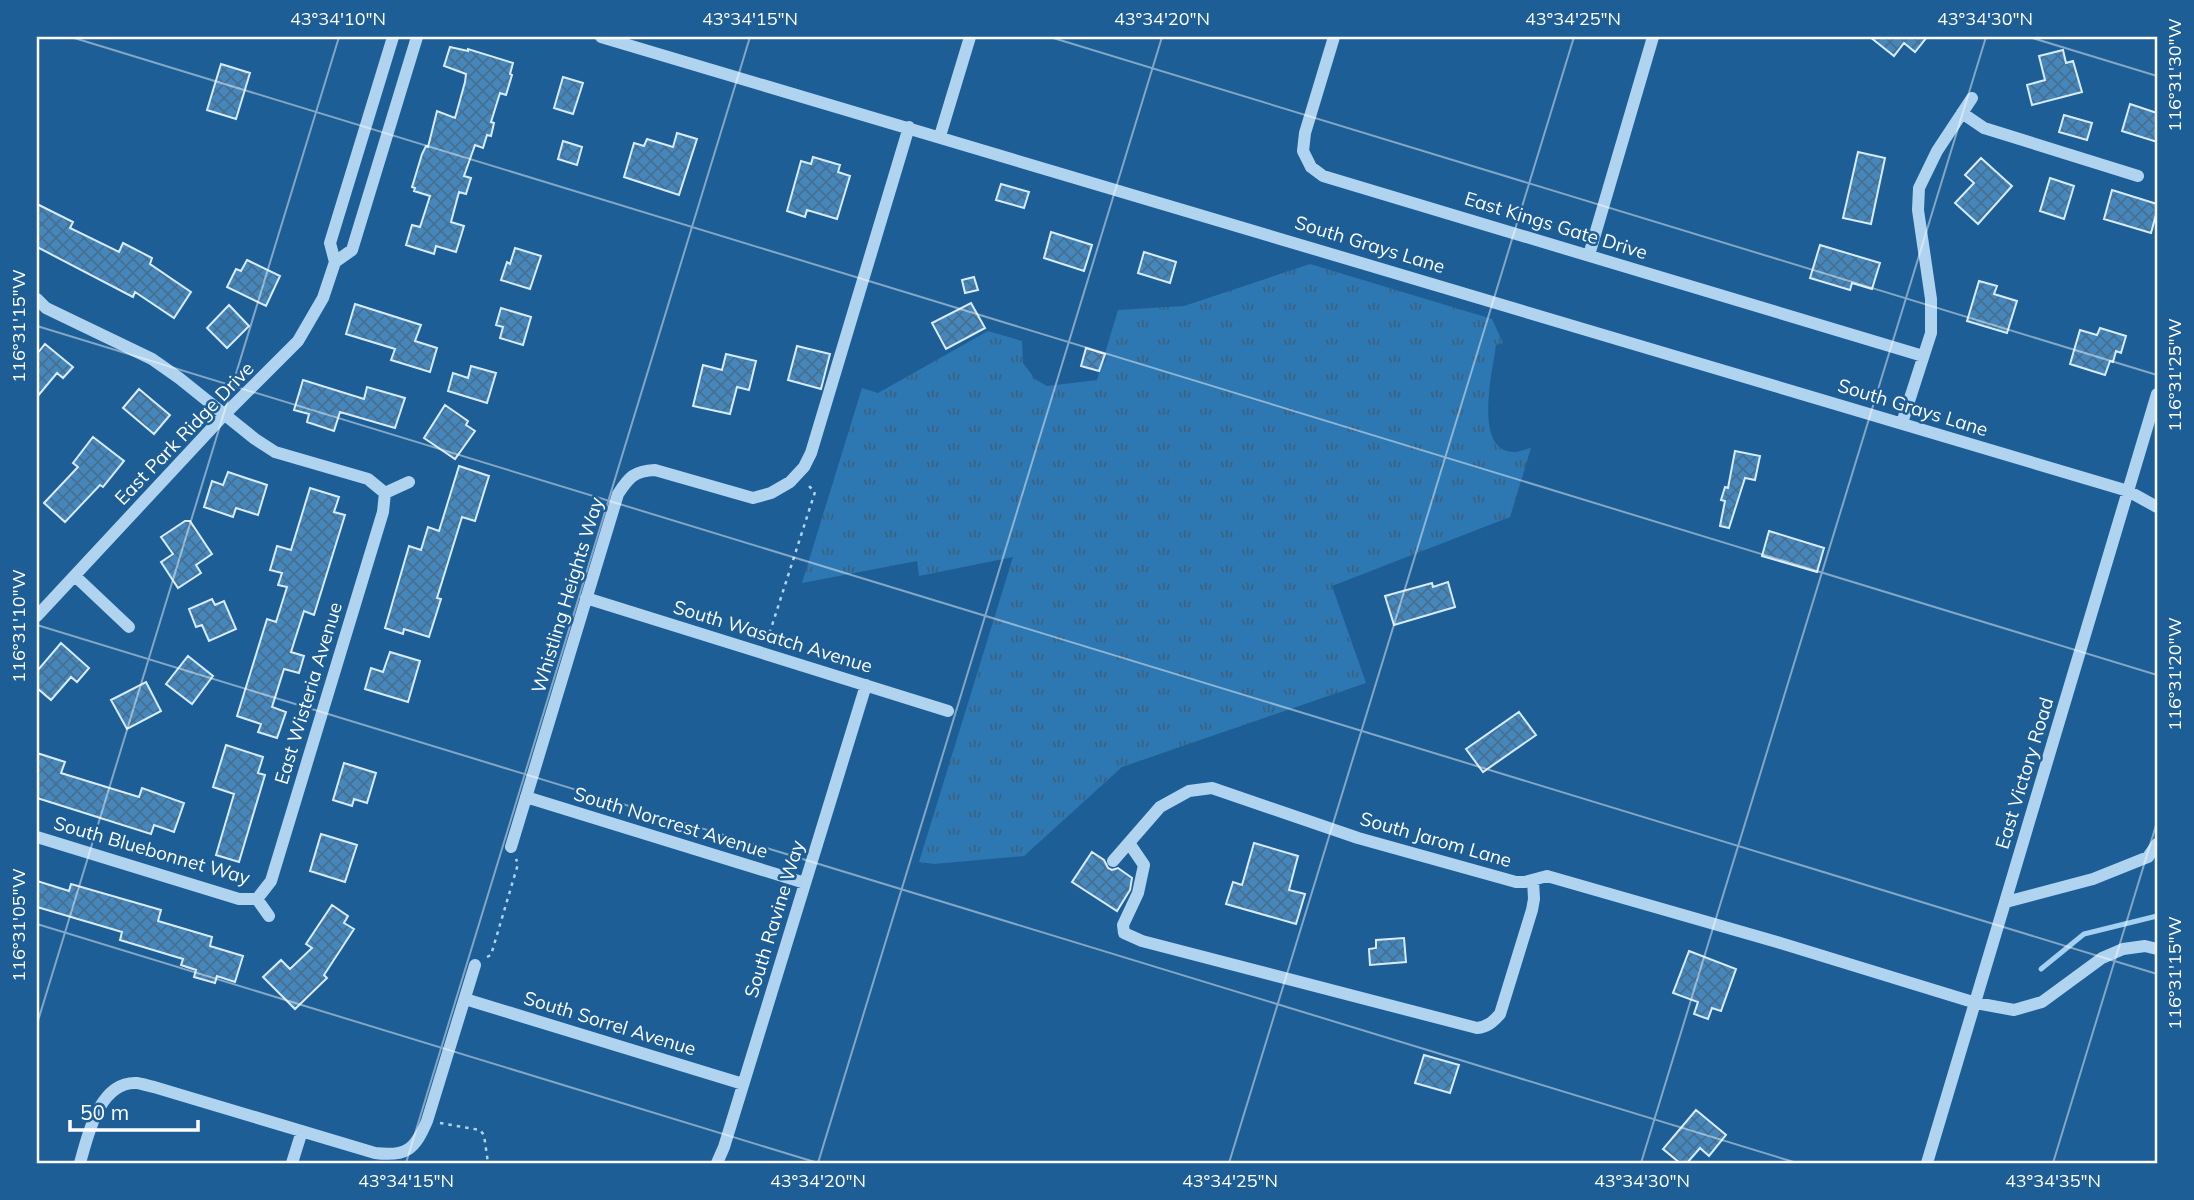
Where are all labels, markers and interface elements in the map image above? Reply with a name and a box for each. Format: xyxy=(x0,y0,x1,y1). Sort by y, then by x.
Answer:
text: 43°34'10"N xyxy=(290,7,386,30)
text: 43°34'15"N xyxy=(702,7,798,30)
text: 43°34'20"N xyxy=(1114,7,1210,30)
text: 43°34'25"N xyxy=(1525,7,1621,30)
text: 43°34'30"N xyxy=(1937,7,2033,30)
text: 116°31'30"W xyxy=(2163,18,2186,132)
street label: East Kings Gate Drive xyxy=(1462,186,1650,264)
street label: South Grays Lane xyxy=(1292,210,1448,278)
text: 116°31'15"W xyxy=(7,269,30,383)
text: 116°31'25"W xyxy=(2163,318,2186,432)
street label: East Park Ridge Drive xyxy=(109,356,259,510)
street label: South Grays Lane xyxy=(1835,373,1991,441)
street label: Whistling Heights Way xyxy=(526,494,608,696)
text: 116°31'10"W xyxy=(7,569,30,683)
street label: South Wasatch Avenue xyxy=(671,594,875,678)
street label: East Wisteria Avenue xyxy=(269,599,347,787)
text: 116°31'20"W xyxy=(2163,617,2186,731)
street label: East Victory Road xyxy=(1990,694,2058,852)
street label: South Norcrest Avenue xyxy=(571,781,771,863)
street label: South Jarom Lane xyxy=(1357,806,1515,872)
street label: South Bluebonnet Way xyxy=(51,810,253,890)
street label: South Ravine Way xyxy=(739,837,809,1001)
text: 116°31'05"W xyxy=(7,868,30,982)
text: 116°31'15"W xyxy=(2163,916,2186,1030)
street label: South Sorrel Avenue xyxy=(521,985,699,1061)
scale bar xyxy=(70,1088,198,1132)
text: 50 m xyxy=(80,1099,129,1125)
text: 43°34'15"N xyxy=(358,1169,454,1192)
text: 43°34'20"N xyxy=(770,1169,866,1192)
text: 43°34'25"N xyxy=(1182,1169,1278,1192)
text: 43°34'30"N xyxy=(1594,1169,1690,1192)
text: 43°34'35"N xyxy=(2005,1169,2101,1192)

